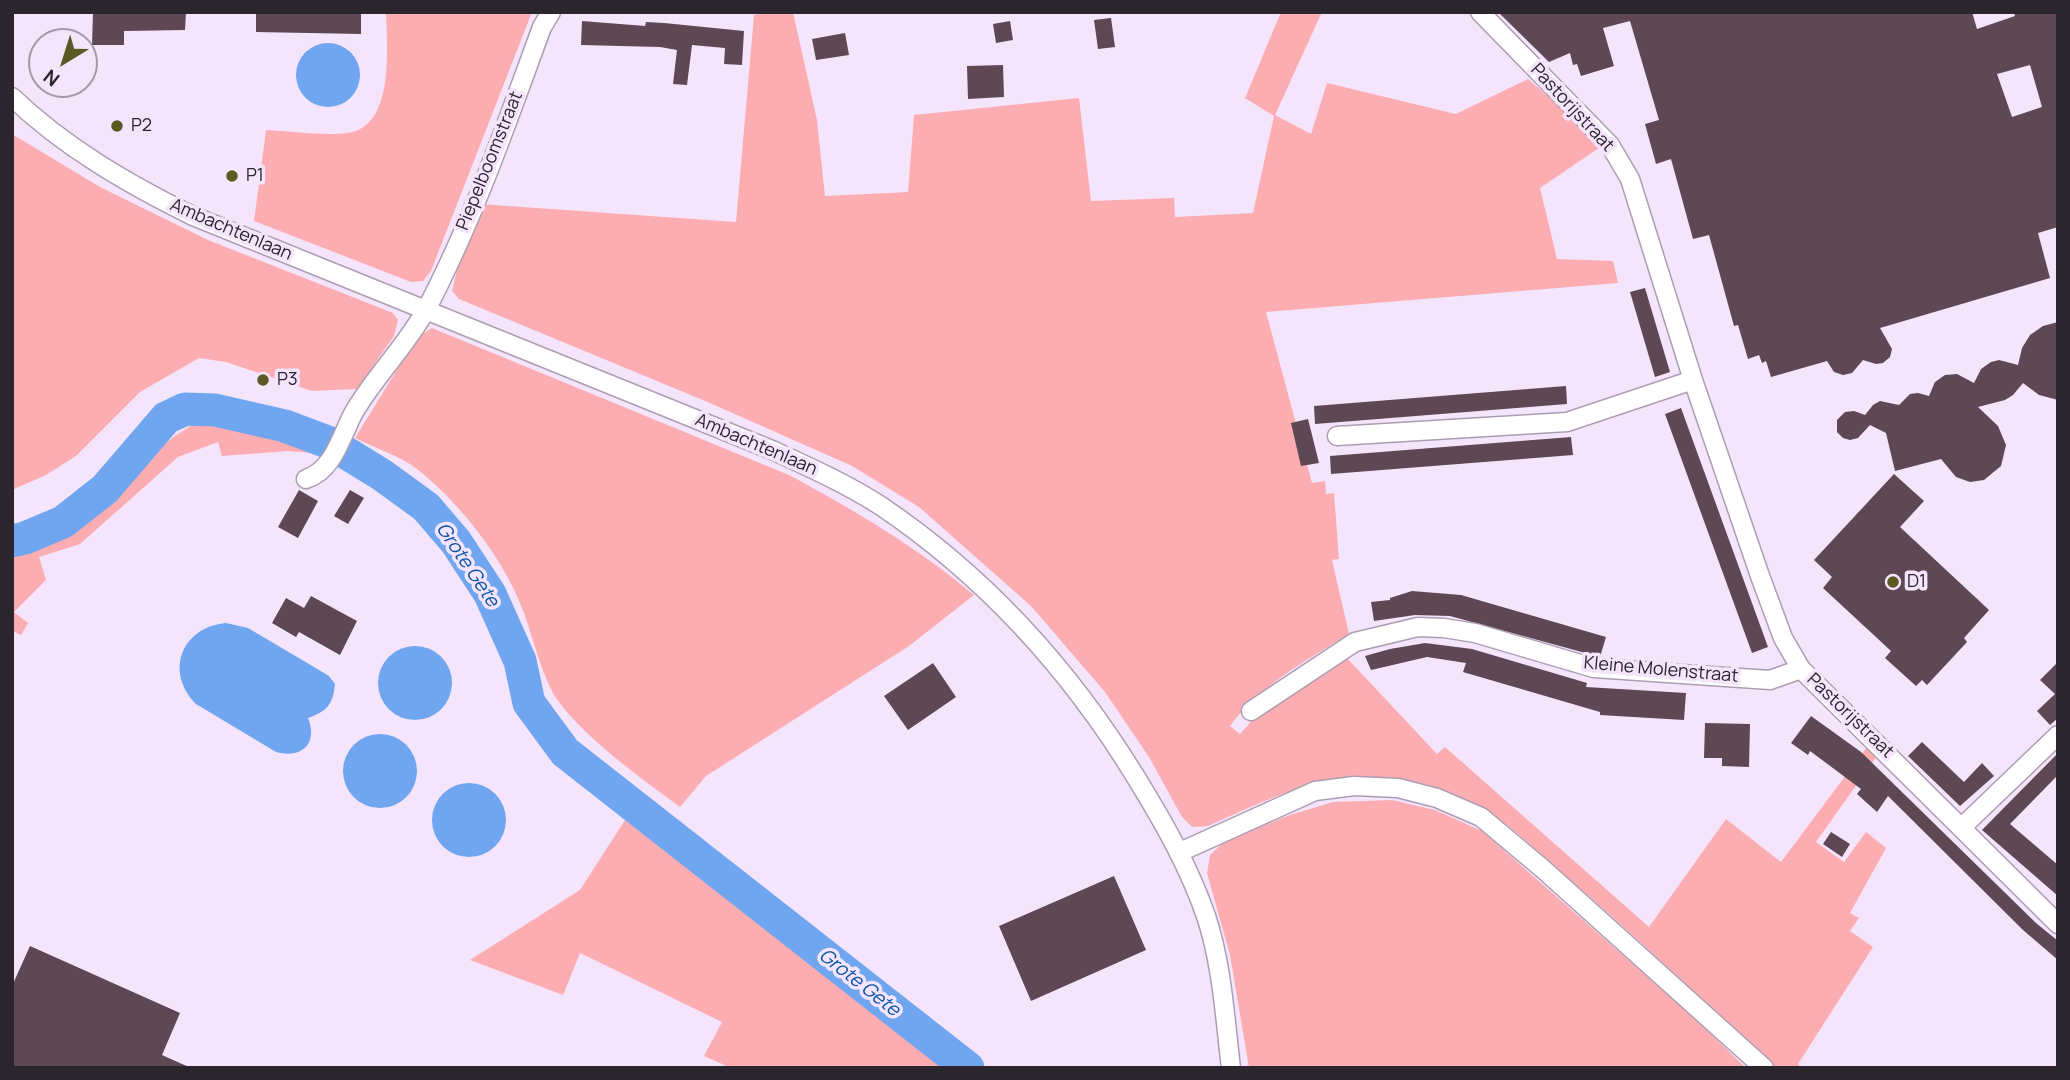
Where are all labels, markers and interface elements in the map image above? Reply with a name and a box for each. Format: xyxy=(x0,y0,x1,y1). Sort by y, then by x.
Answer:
north arrow xyxy=(28,28,98,98)
street label: Pastorijstraat xyxy=(1526,59,1618,157)
text: N xyxy=(38,64,65,92)
street label: Piepelboomstraat xyxy=(452,88,528,234)
place label: P2 xyxy=(131,115,152,137)
marker: P2 xyxy=(109,118,125,134)
place label: P1 xyxy=(246,165,264,187)
marker: P1 xyxy=(224,168,240,184)
street label: Ambachtenlaan xyxy=(167,195,295,265)
place label: P3 xyxy=(277,369,298,391)
marker: P3 xyxy=(255,372,271,388)
street label: Ambachtenlaan xyxy=(692,410,820,480)
water label: Grote Gete xyxy=(431,519,503,611)
place label: D1 xyxy=(1907,571,1926,593)
marker: D1 xyxy=(1885,574,1901,590)
street label: Kleine Molenstraat xyxy=(1583,652,1739,688)
street label: Pastorijstraat xyxy=(1802,669,1898,763)
water label: Grote Gete xyxy=(814,944,904,1022)

